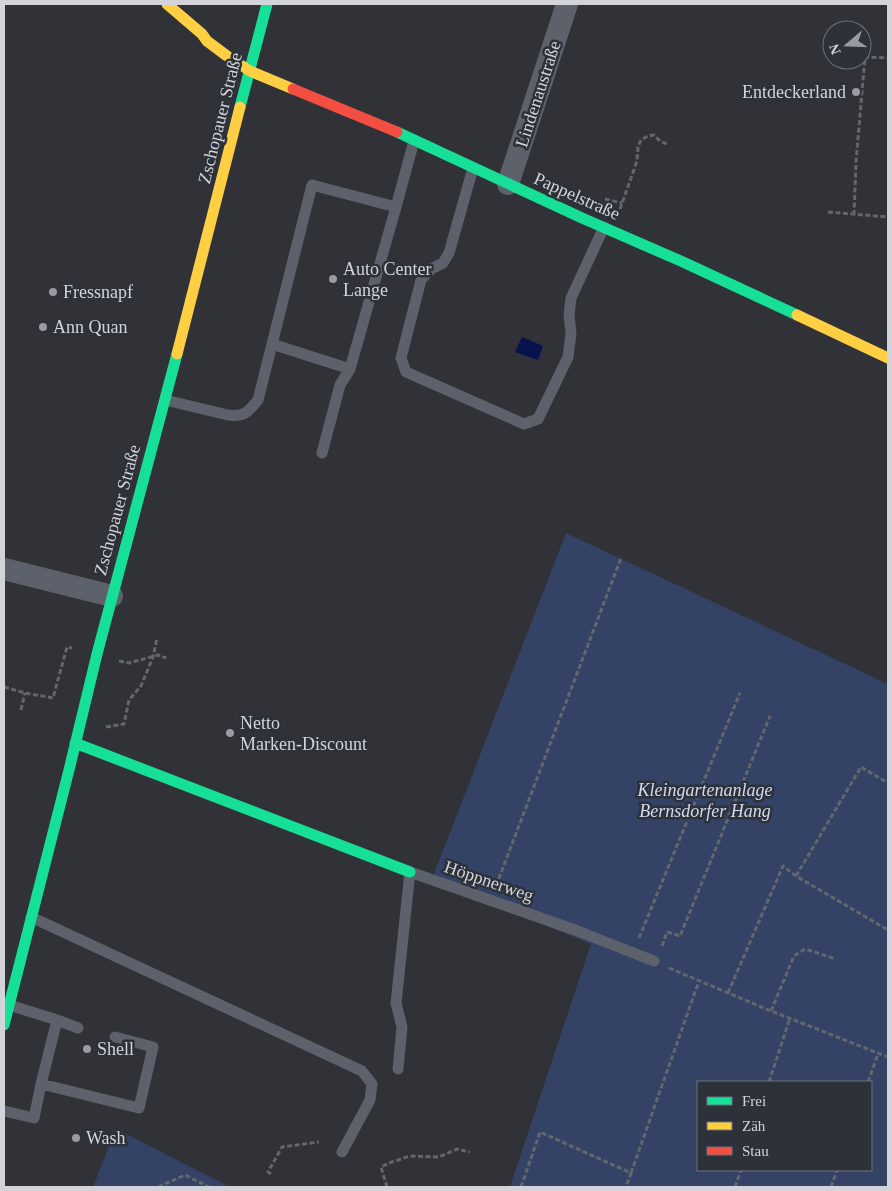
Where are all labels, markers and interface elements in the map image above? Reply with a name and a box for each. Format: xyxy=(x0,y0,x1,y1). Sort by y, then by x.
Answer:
north arrow xyxy=(822,20,872,70)
street label: Lindenaustraße xyxy=(511,38,565,150)
text: N xyxy=(826,42,844,56)
street label: Zschopauer Straße xyxy=(194,50,246,186)
place label: Entdeckerland xyxy=(742,82,846,102)
marker: Entdeckerland xyxy=(850,86,862,98)
street label: Pappelstraße xyxy=(531,168,623,224)
place label: Auto Center Lange xyxy=(343,259,431,300)
marker: Auto Center Lange xyxy=(327,273,339,285)
place label: Fressnapf xyxy=(63,282,133,302)
marker: Fressnapf xyxy=(47,286,59,298)
place label: Ann Quan xyxy=(53,317,128,337)
marker: Ann Quan xyxy=(37,321,49,333)
street label: Zschopauer Straße xyxy=(90,442,144,578)
place label: Netto Marken-Discount xyxy=(240,713,367,754)
marker: Netto Marken-Discount xyxy=(224,727,236,739)
park label: Kleingartenanlage Bernsdorfer Hang xyxy=(637,780,773,821)
street label: Höppnerweg xyxy=(442,856,536,906)
place label: Shell xyxy=(97,1039,134,1059)
marker: Shell xyxy=(81,1043,93,1055)
legend xyxy=(697,1081,872,1171)
text: Frei xyxy=(742,1093,766,1109)
text: Zäh xyxy=(742,1118,766,1134)
place label: Wash xyxy=(86,1128,126,1148)
marker: Wash xyxy=(70,1132,82,1144)
text: Stau xyxy=(742,1143,769,1159)

